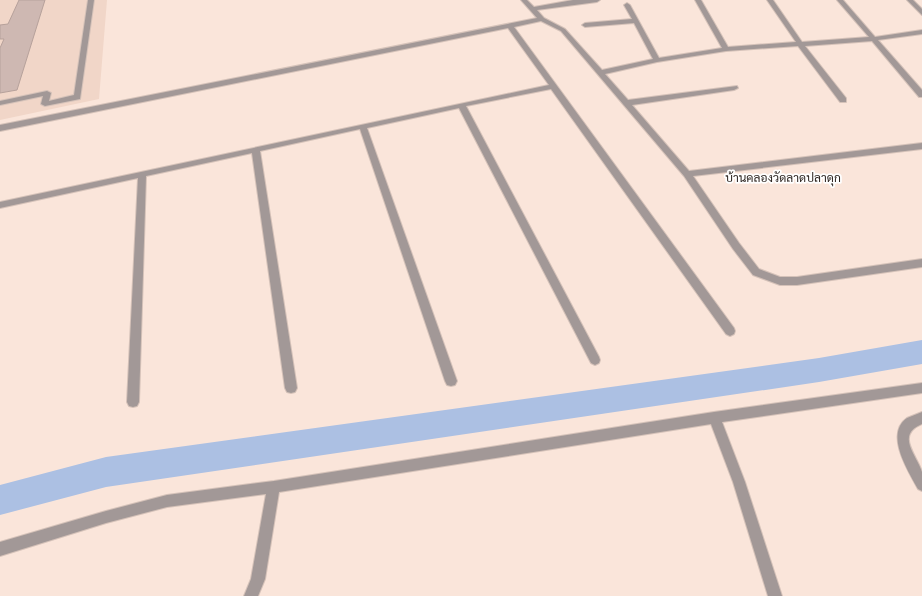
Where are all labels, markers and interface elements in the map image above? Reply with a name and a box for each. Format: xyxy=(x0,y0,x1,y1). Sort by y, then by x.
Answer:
district label: บ้านคลองวัดลาดปลาดุก xyxy=(725,171,841,187)

